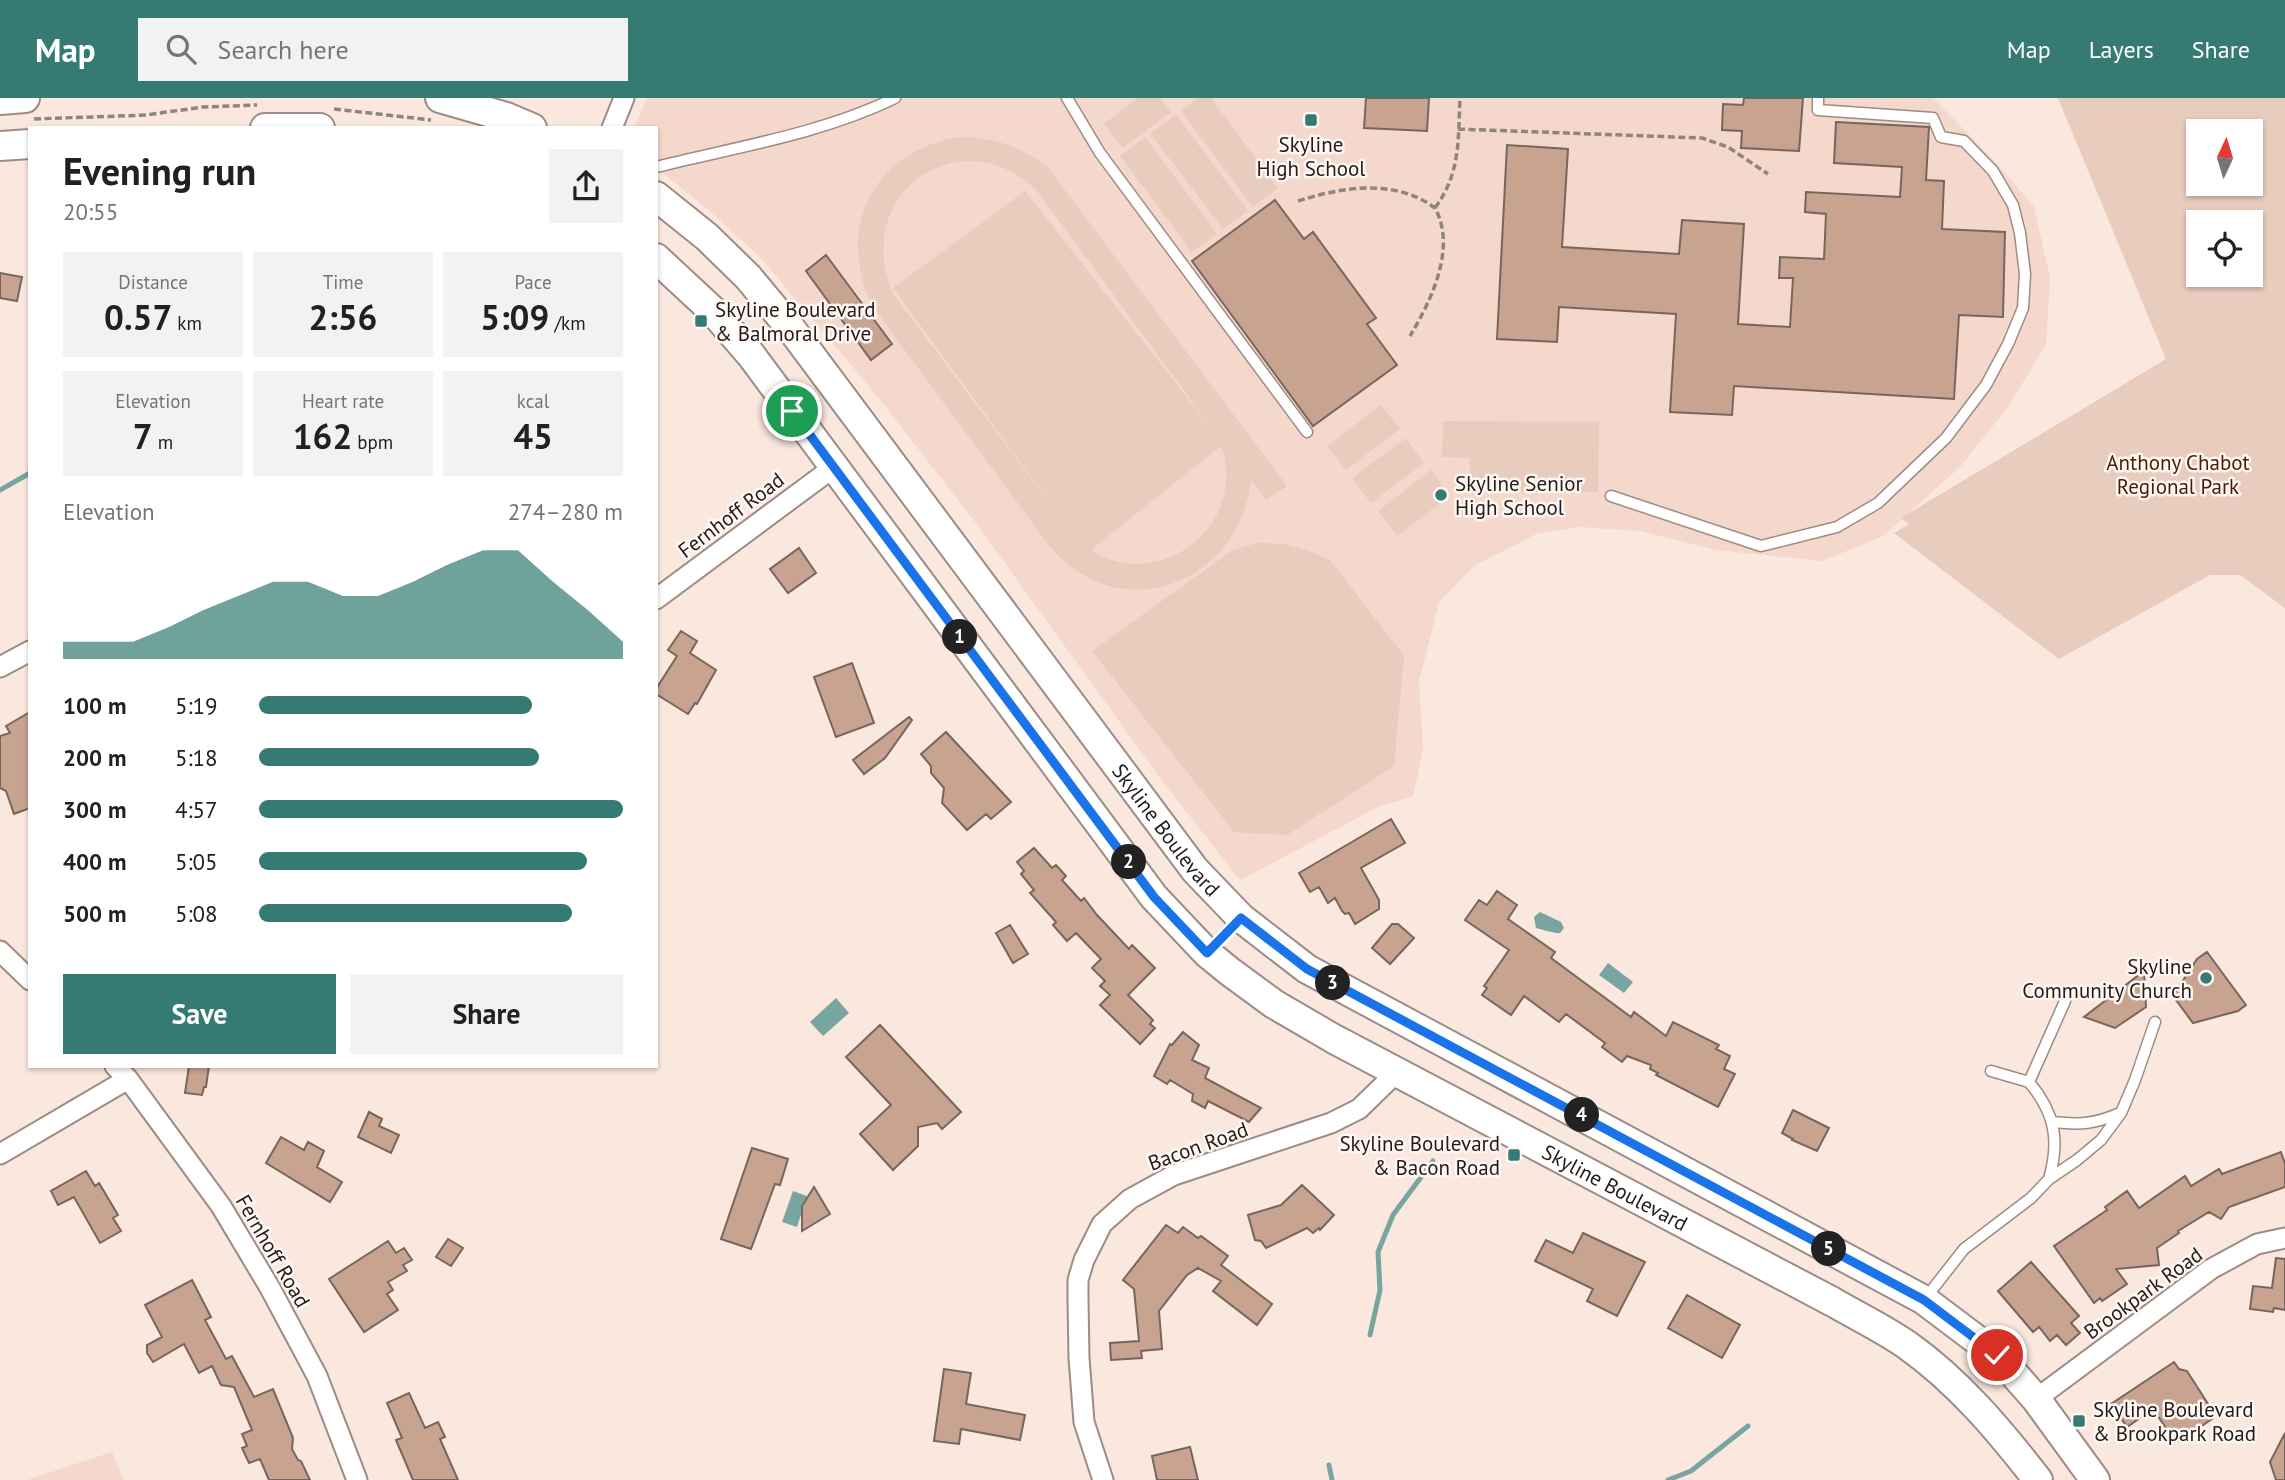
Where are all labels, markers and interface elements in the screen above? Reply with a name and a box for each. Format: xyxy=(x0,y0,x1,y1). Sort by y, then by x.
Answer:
search box xyxy=(138,18,628,81)
text: Map xyxy=(35,28,96,71)
icon: search xyxy=(162,30,200,68)
text: Search here xyxy=(218,33,349,66)
text: Map xyxy=(2007,34,2051,65)
text: Layers xyxy=(2089,34,2154,65)
text: Share xyxy=(2192,34,2250,65)
marker: Skyline High School xyxy=(1303,112,1319,128)
north arrow xyxy=(2186,119,2263,196)
map controls xyxy=(2186,119,2263,287)
place label: Skyline High School xyxy=(1257,131,1365,182)
text: Evening run xyxy=(63,146,256,195)
button: share xyxy=(549,149,623,223)
text: 20:55 xyxy=(63,197,118,226)
button: locate xyxy=(2186,210,2263,287)
text: Distance xyxy=(118,270,188,294)
text: Time xyxy=(323,270,363,294)
text: Pace xyxy=(514,270,552,294)
text: 0.57 xyxy=(104,294,172,340)
text: 2:56 xyxy=(309,294,377,340)
text: 5:09 xyxy=(480,294,549,340)
place label: Skyline Boulevard & Balmoral Drive xyxy=(715,296,876,347)
text: km xyxy=(172,311,202,335)
text: /km xyxy=(549,311,586,335)
marker: Skyline Boulevard & Balmoral Drive xyxy=(693,313,709,329)
pin xyxy=(762,381,822,441)
text: Elevation xyxy=(115,389,191,413)
text: Heart rate xyxy=(302,389,384,413)
text: kcal xyxy=(517,389,549,413)
icon: arrive xyxy=(773,392,811,430)
text: 7 xyxy=(133,413,153,459)
text: 162 xyxy=(293,413,352,459)
text: 45 xyxy=(513,413,553,459)
text: m xyxy=(153,430,173,454)
text: bpm xyxy=(352,430,393,454)
park label: Anthony Chabot Regional Park xyxy=(2106,449,2250,500)
street label: Fernhoff Road xyxy=(673,466,789,564)
place label: Skyline Senior High School xyxy=(1455,470,1583,521)
marker: Skyline Senior High School xyxy=(1433,487,1449,503)
text: Elevation xyxy=(63,497,155,526)
text: 274–280 m xyxy=(508,497,623,526)
pin: 1 xyxy=(942,620,978,654)
text: 1 xyxy=(954,624,965,648)
text: 100 m xyxy=(63,691,126,720)
text: 5:19 xyxy=(175,691,218,720)
text: 200 m xyxy=(63,743,126,772)
text: 5:18 xyxy=(175,743,218,772)
street label: Skyline Boulevard xyxy=(1107,758,1226,902)
text: 300 m xyxy=(63,795,126,824)
text: 4:57 xyxy=(175,795,218,824)
pin: 2 xyxy=(1112,844,1146,880)
text: 400 m xyxy=(63,847,126,876)
text: 5:05 xyxy=(175,847,218,876)
text: 2 xyxy=(1123,849,1134,873)
text: 500 m xyxy=(63,899,126,928)
text: 5:08 xyxy=(175,899,218,928)
place label: Skyline Community Church xyxy=(2022,953,2192,1004)
pin: 3 xyxy=(1316,966,1350,1001)
text: 3 xyxy=(1327,970,1338,994)
marker: Skyline Community Church xyxy=(2198,970,2214,986)
button: Save xyxy=(63,974,336,1054)
button: Share xyxy=(350,974,623,1054)
pin: 4 xyxy=(1564,1098,1600,1132)
text: 4 xyxy=(1576,1102,1587,1126)
street label: Bacon Road xyxy=(1144,1115,1252,1177)
place label: Skyline Boulevard & Bacon Road xyxy=(1339,1130,1500,1181)
street label: Skyline Boulevard xyxy=(1538,1138,1693,1237)
marker: Skyline Boulevard & Bacon Road xyxy=(1506,1147,1522,1163)
street label: Fernhoff Road xyxy=(230,1190,316,1312)
pin: 5 xyxy=(1812,1232,1846,1266)
text: 5 xyxy=(1823,1236,1834,1260)
street label: Brookpark Road xyxy=(2078,1241,2208,1345)
pin xyxy=(1967,1325,2027,1385)
icon: check xyxy=(1978,1336,2016,1374)
place label: Skyline Boulevard & Brookpark Road xyxy=(2093,1396,2256,1447)
marker: Skyline Boulevard & Brookpark Road xyxy=(2071,1413,2087,1429)

